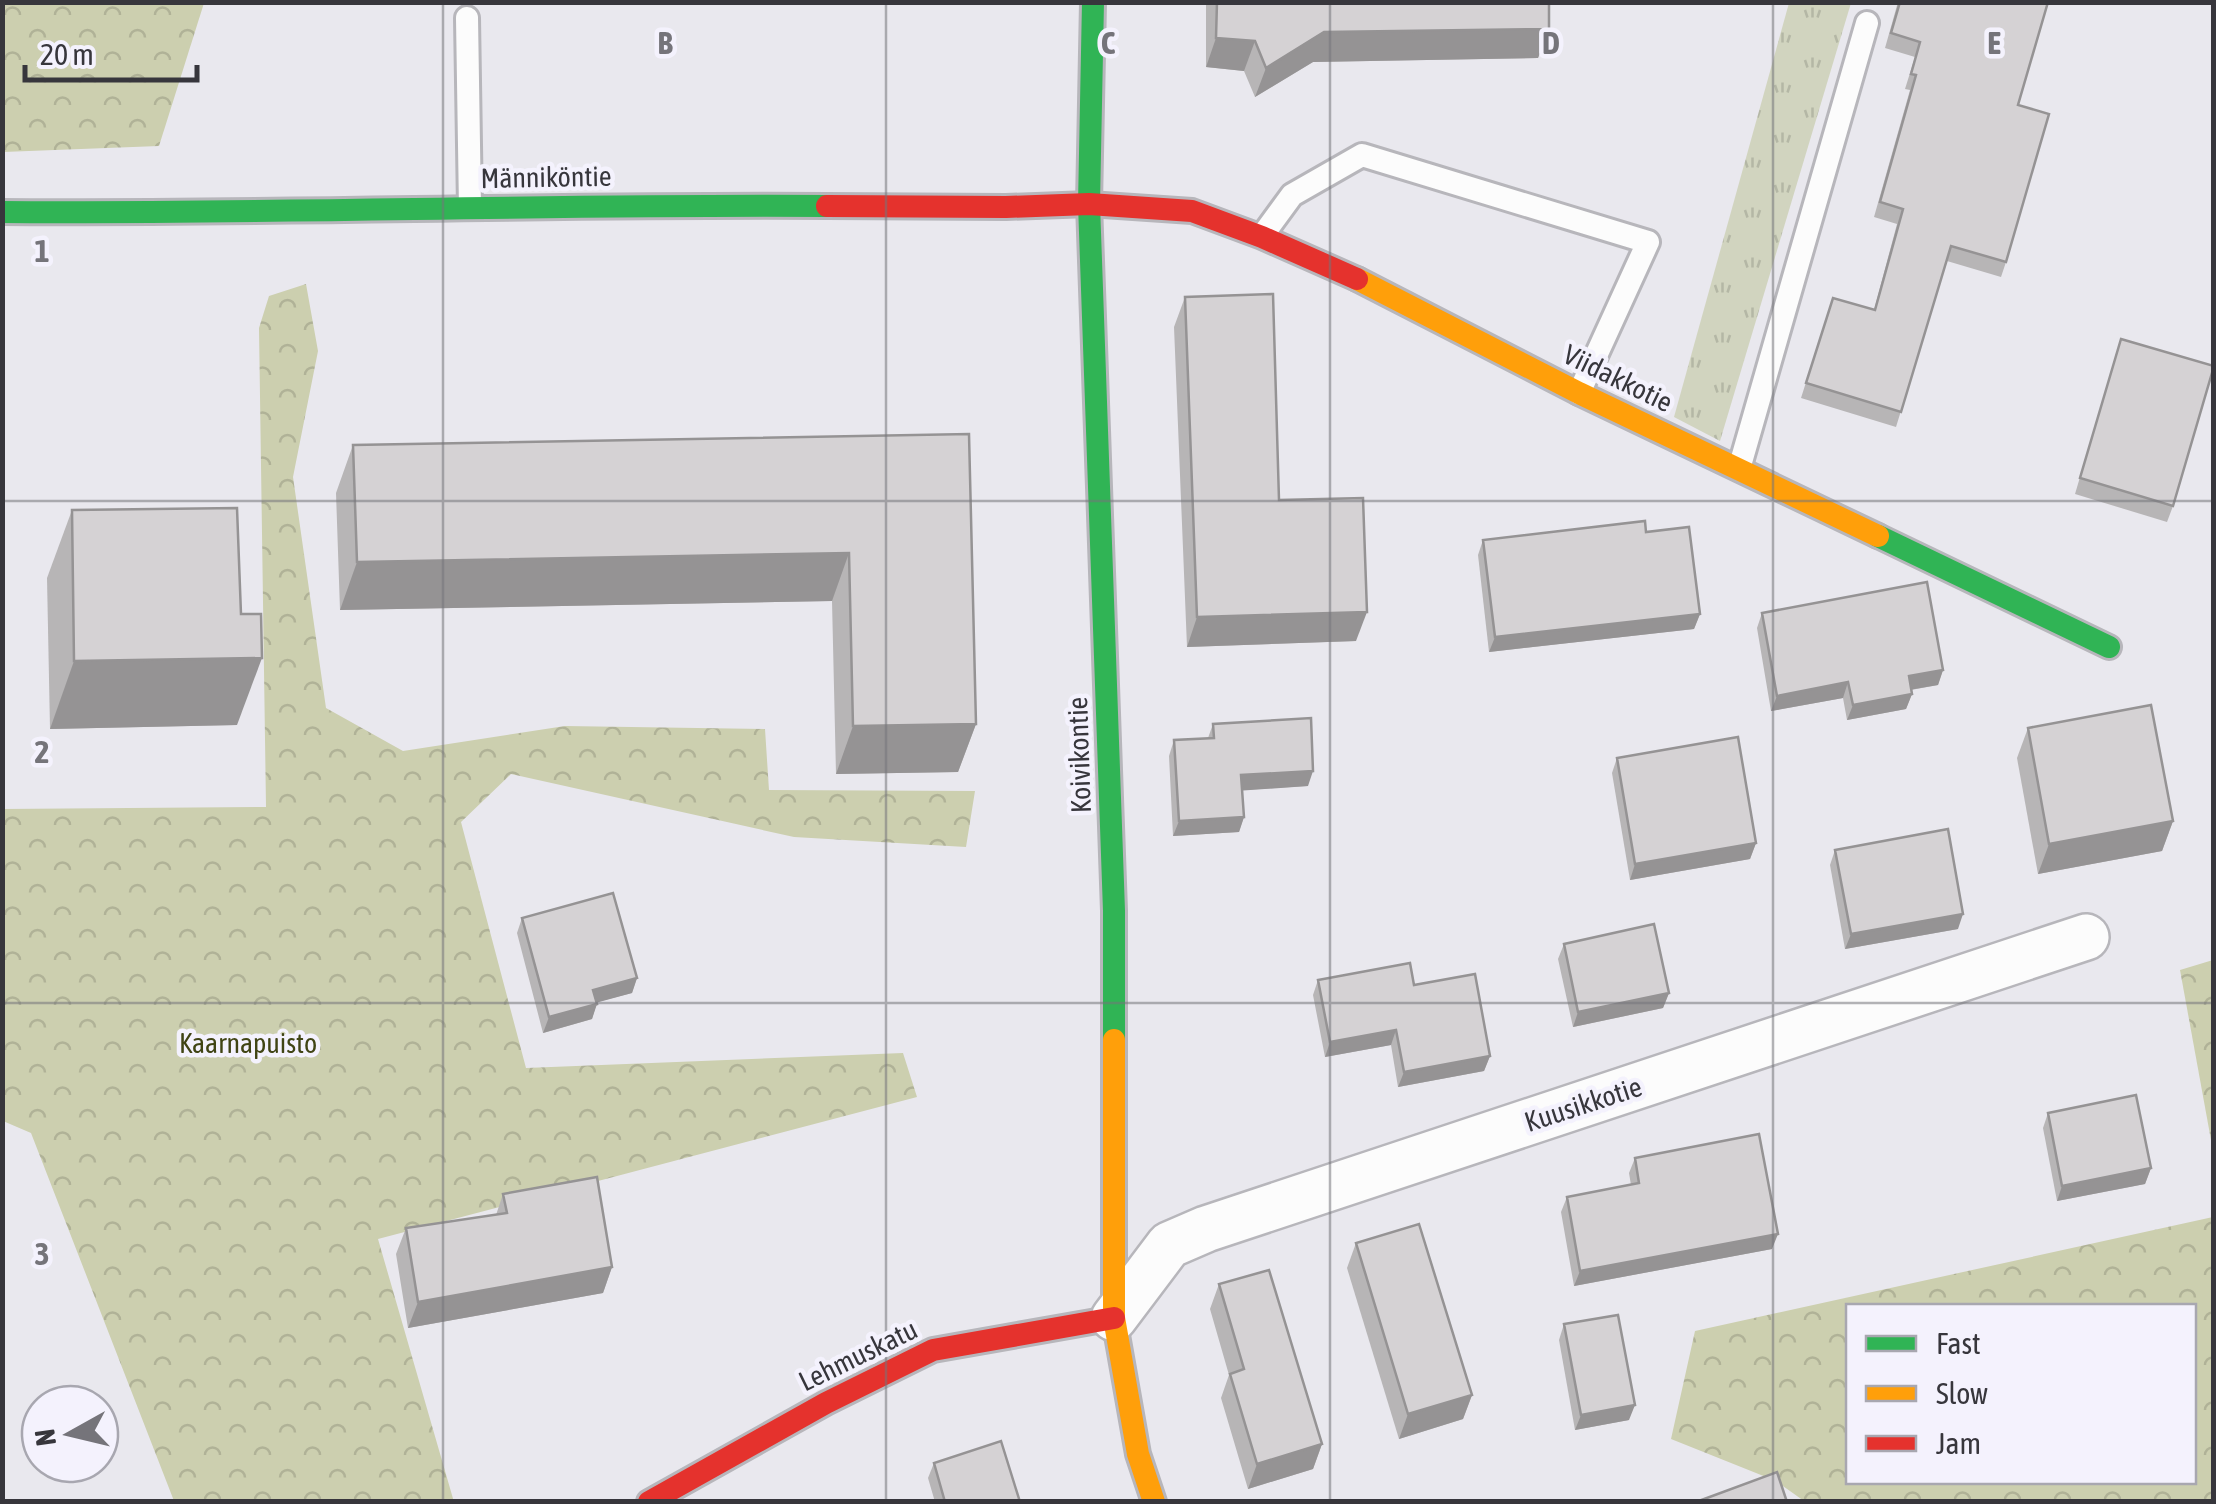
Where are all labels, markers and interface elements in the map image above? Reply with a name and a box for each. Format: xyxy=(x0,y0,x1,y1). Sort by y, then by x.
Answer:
scale bar xyxy=(25,20,198,82)
text: B xyxy=(657,24,673,61)
text: C xyxy=(1101,24,1116,61)
text: D xyxy=(1542,24,1560,61)
text: E xyxy=(1987,24,2001,61)
text: 20 m xyxy=(40,37,94,71)
street label: Männiköntie xyxy=(480,160,612,194)
text: 1 xyxy=(34,232,50,269)
street label: Viidakkotie xyxy=(1558,338,1678,418)
street label: Koivikontie xyxy=(1061,696,1097,814)
text: 2 xyxy=(34,733,50,770)
park label: Kaarnapuisto xyxy=(179,1027,317,1059)
street label: Kuusikkotie xyxy=(1520,1070,1646,1138)
text: 3 xyxy=(34,1235,50,1272)
legend xyxy=(1846,1304,2196,1484)
street label: Lehmuskatu xyxy=(794,1313,922,1397)
text: Fast xyxy=(1936,1326,1981,1360)
text: Slow xyxy=(1936,1376,1988,1410)
north arrow xyxy=(20,1384,120,1484)
text: Jam xyxy=(1936,1426,1981,1460)
text: N xyxy=(28,1427,62,1448)

